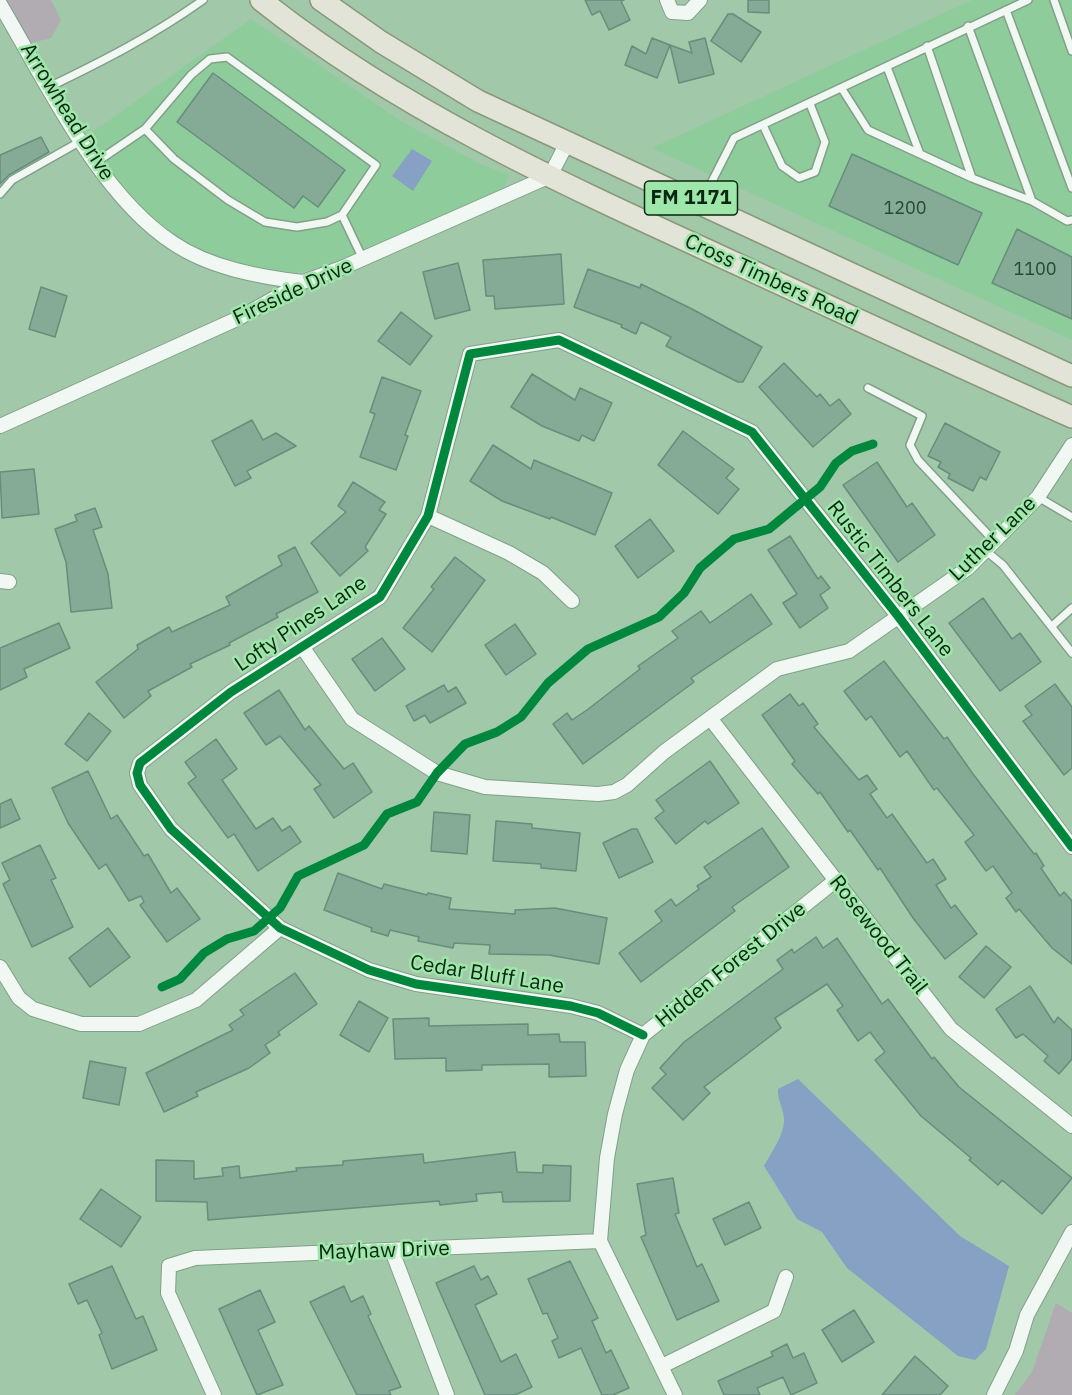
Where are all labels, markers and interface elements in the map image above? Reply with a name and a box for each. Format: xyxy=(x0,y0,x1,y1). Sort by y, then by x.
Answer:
street label: Arrowhead Drive xyxy=(15,39,119,185)
road number: FM 1171 xyxy=(644,181,738,215)
house number: 1200 xyxy=(883,198,927,220)
street label: Cross Timbers Road xyxy=(680,229,862,331)
street label: Fireside Drive xyxy=(229,253,357,331)
house number: 1100 xyxy=(1013,259,1057,281)
street label: Luther Lane xyxy=(944,491,1042,587)
street label: Rustic Timbers Lane xyxy=(821,496,959,662)
street label: Lofty Pines Lane xyxy=(230,571,372,677)
street label: Rosewood Trail xyxy=(824,870,932,1000)
street label: Hidden Forest Drive xyxy=(651,897,811,1033)
street label: Cedar Bluff Lane xyxy=(408,950,566,1000)
street label: Mayhaw Drive xyxy=(318,1236,450,1266)

